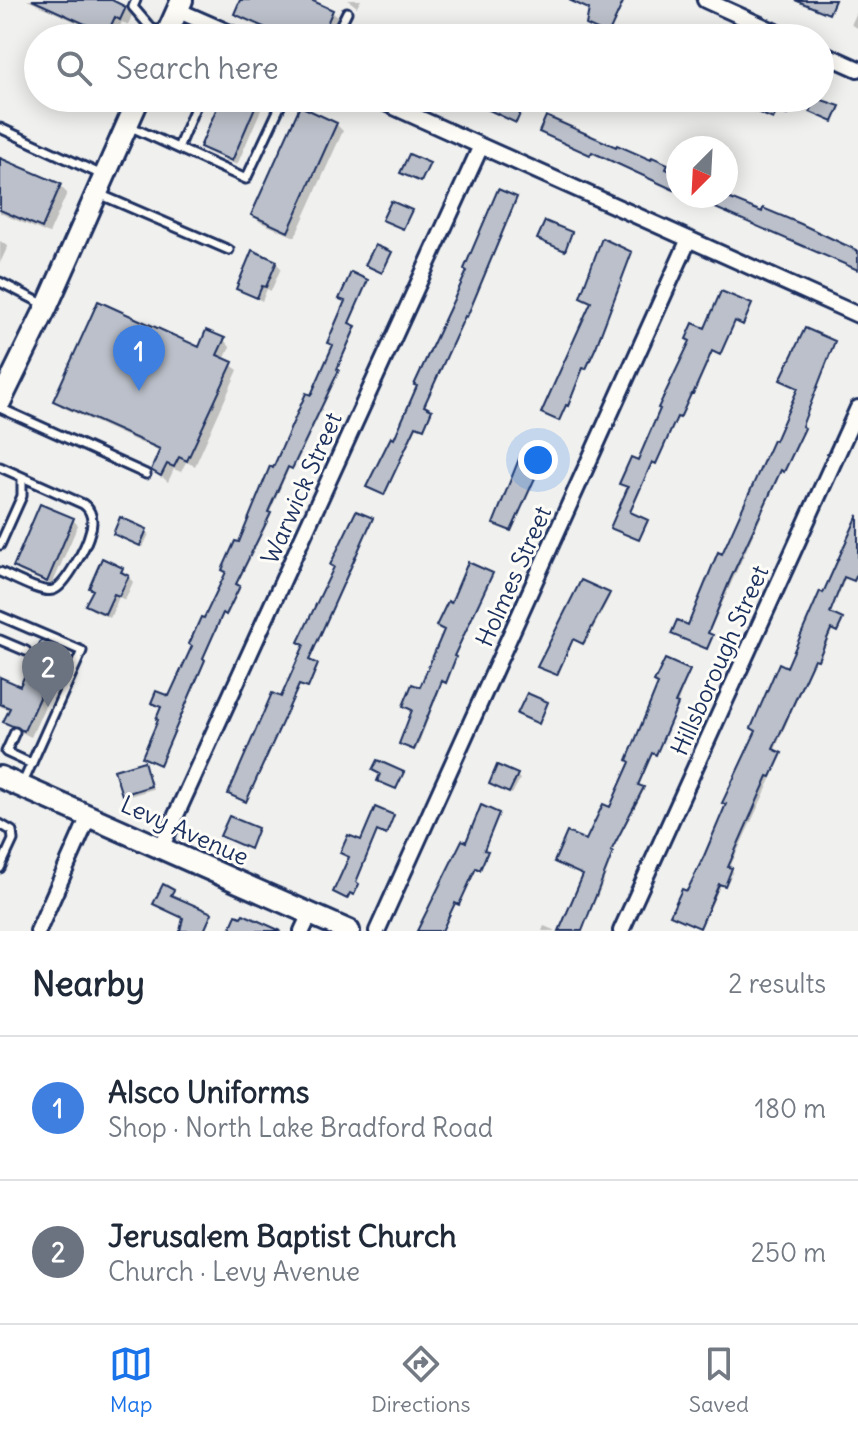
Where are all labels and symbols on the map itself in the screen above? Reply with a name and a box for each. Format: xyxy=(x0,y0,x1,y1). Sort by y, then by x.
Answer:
north arrow xyxy=(666,136,738,208)
pin: 1 xyxy=(113,325,165,391)
street label: Warwick Street xyxy=(254,407,348,569)
your location xyxy=(518,440,558,480)
street label: Holmes Street xyxy=(469,501,557,651)
street label: Hillsborough Street xyxy=(664,560,774,760)
pin: 2 xyxy=(22,641,74,707)
street label: Levy Avenue xyxy=(116,788,254,872)

